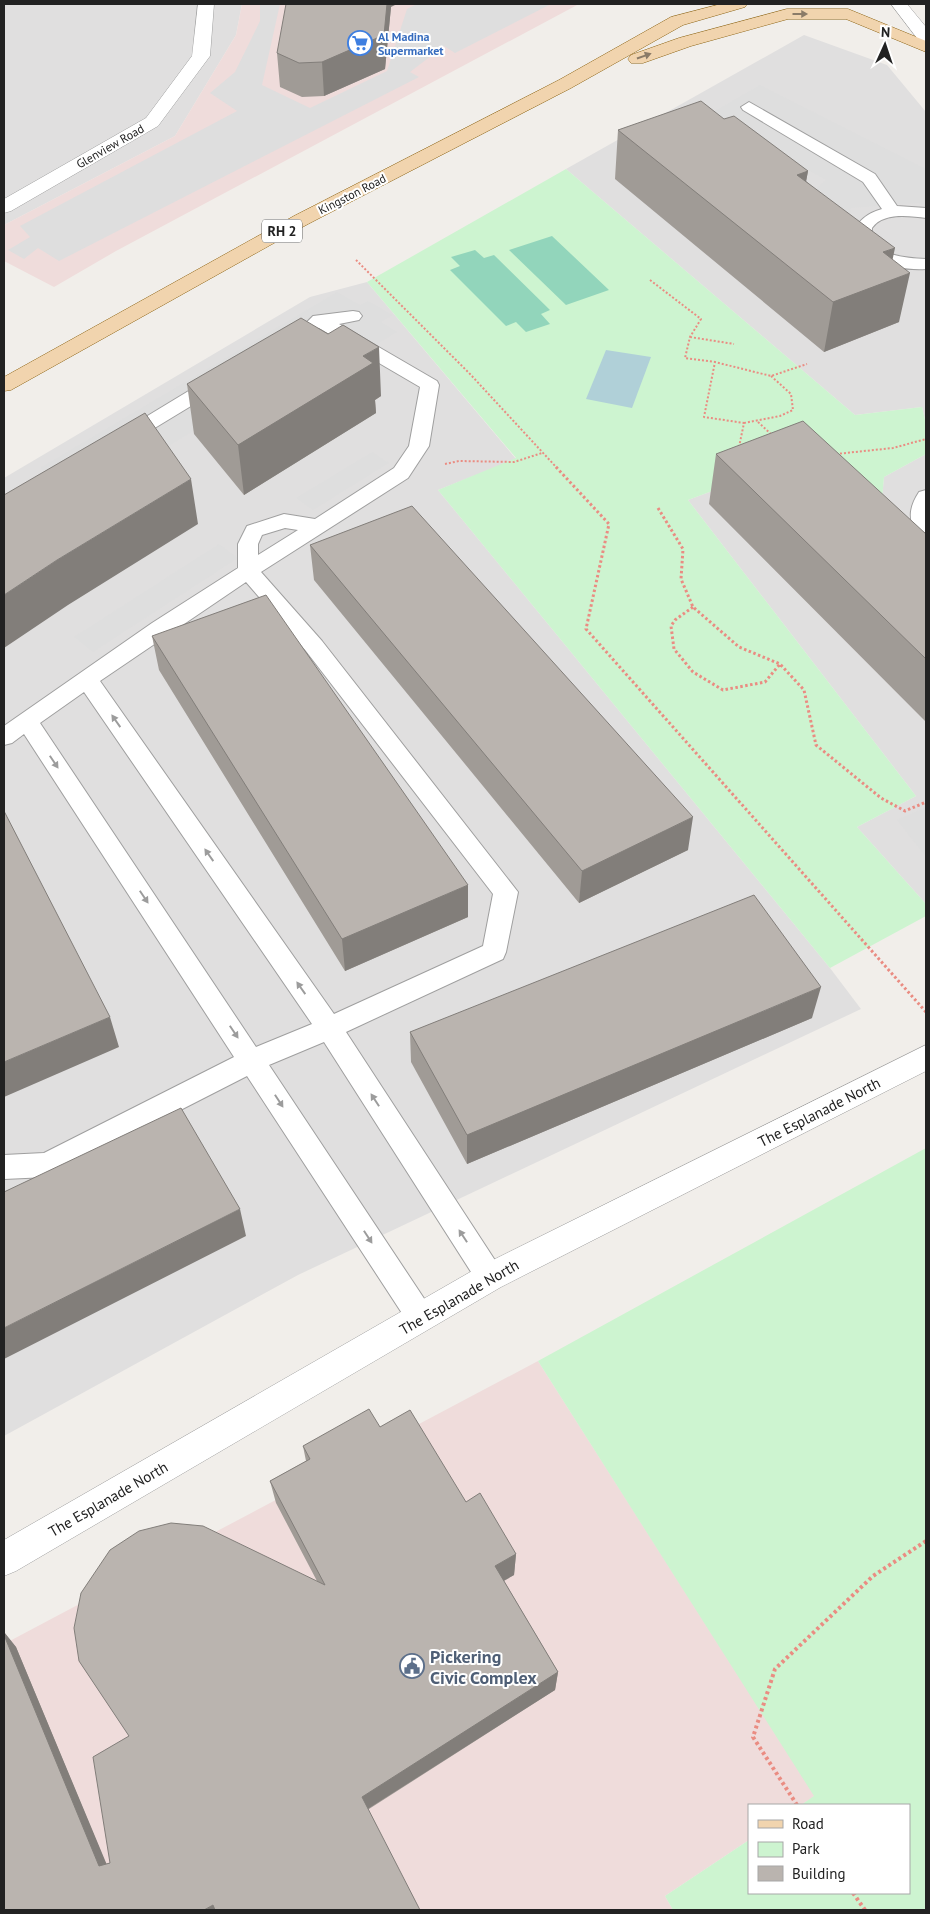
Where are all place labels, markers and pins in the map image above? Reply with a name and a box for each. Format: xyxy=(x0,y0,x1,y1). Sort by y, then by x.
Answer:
place label: Al Madina Supermarket xyxy=(378,29,444,58)
supermarket icon: Al Madina Supermarket xyxy=(347,30,373,56)
place label: Pickering Civic Complex xyxy=(430,1645,537,1689)
public building icon: Pickering Civic Complex xyxy=(399,1653,425,1679)

